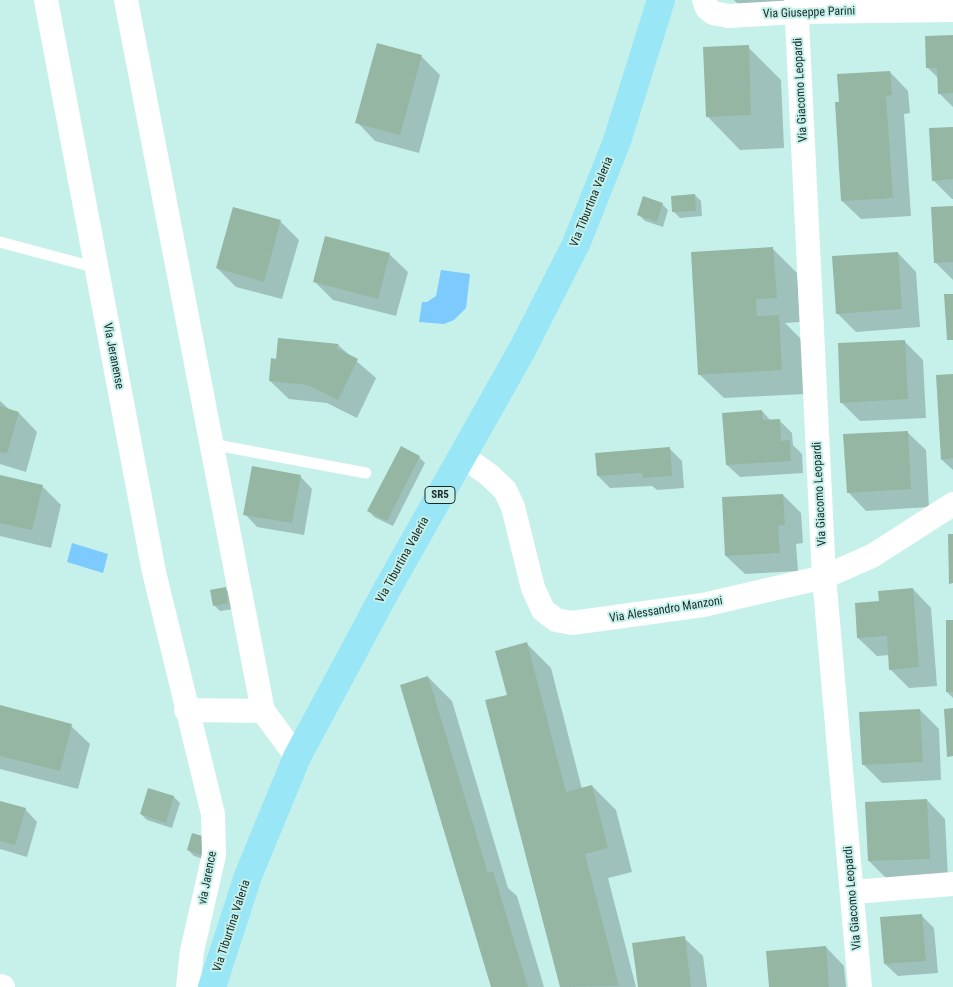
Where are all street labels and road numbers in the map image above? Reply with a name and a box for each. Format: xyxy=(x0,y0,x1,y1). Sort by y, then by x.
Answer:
street label: Via Giuseppe Parini xyxy=(763,4,855,22)
street label: Via Giacomo Leopardi xyxy=(791,38,811,142)
street label: Via Tiburtina Valeria xyxy=(567,155,617,249)
street label: Via Jeranense xyxy=(100,322,126,390)
street label: Via Giacomo Leopardi xyxy=(810,442,830,546)
road number: SR5 xyxy=(425,486,455,504)
street label: Via Tiburtina Valeria xyxy=(373,515,433,605)
street label: Via Alessandro Manzoni xyxy=(608,594,724,626)
street label: Via Giacomo Leopardi xyxy=(841,845,865,951)
street label: via Jarence xyxy=(196,850,220,906)
street label: Via Tiburtina Valeria xyxy=(210,878,254,974)

